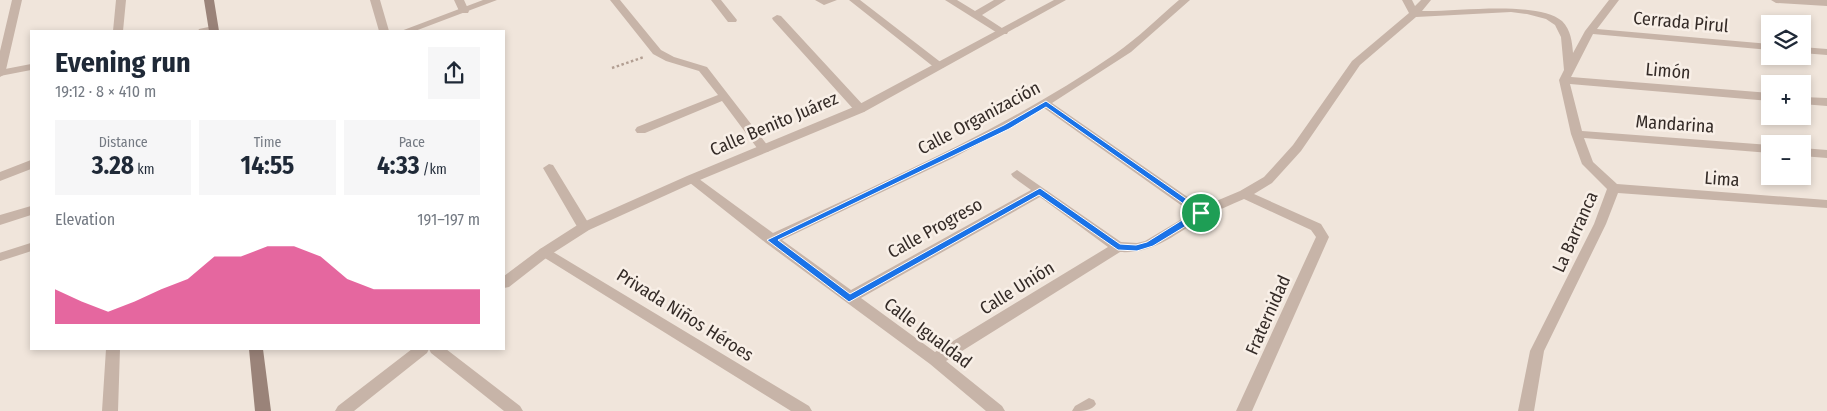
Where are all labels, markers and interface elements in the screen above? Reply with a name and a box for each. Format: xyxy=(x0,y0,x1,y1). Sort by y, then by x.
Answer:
street label: Cerrada Pirul xyxy=(1632,7,1730,37)
map controls xyxy=(1761,15,1811,185)
button: layers xyxy=(1761,15,1811,65)
text: Evening run xyxy=(55,46,191,79)
button: share xyxy=(428,47,480,99)
street label: Limón xyxy=(1644,58,1692,84)
button: + xyxy=(1761,75,1811,125)
street label: Calle Organización xyxy=(914,77,1044,159)
text: 19:12 · 8 × 410 m xyxy=(55,82,156,101)
street label: Calle Benito Juárez xyxy=(707,87,841,161)
street label: Mandarina xyxy=(1635,110,1715,138)
text: Distance xyxy=(99,134,148,151)
text: Time xyxy=(254,134,281,151)
text: Pace xyxy=(399,134,425,151)
button: − xyxy=(1761,135,1811,185)
text: 3.28 xyxy=(92,151,134,181)
text: 14:55 xyxy=(241,151,294,181)
text: 4:33 xyxy=(377,151,420,181)
text: km xyxy=(134,161,155,178)
text: /km xyxy=(420,161,447,178)
street label: Lima xyxy=(1704,167,1740,191)
street label: La Barranca xyxy=(1547,188,1603,276)
pin xyxy=(1180,192,1222,234)
street label: Calle Progreso xyxy=(884,193,986,263)
icon: arrive xyxy=(1187,199,1215,227)
text: Elevation xyxy=(55,210,115,229)
text: 191–197 m xyxy=(417,210,480,229)
street label: Calle Unión xyxy=(976,256,1058,320)
street label: Privada Niños Héroes xyxy=(613,264,758,366)
street label: Fraternidad xyxy=(1241,272,1295,358)
street label: Calle Igualdad xyxy=(880,293,976,373)

